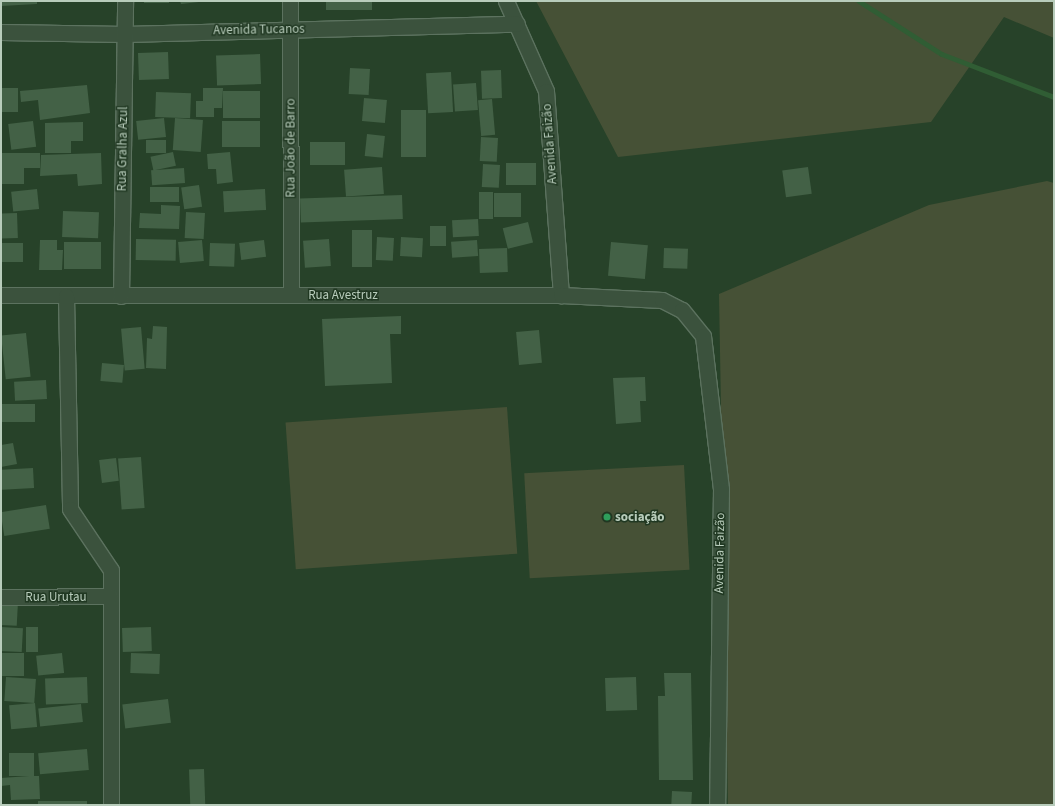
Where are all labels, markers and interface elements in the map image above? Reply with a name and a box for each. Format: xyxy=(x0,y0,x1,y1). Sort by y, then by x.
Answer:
street label: Avenida Tucanos xyxy=(213,21,305,39)
street label: Rua João de Barro xyxy=(283,98,299,198)
street label: Avenida Faizão xyxy=(539,103,561,185)
street label: Rua Gralha Azul xyxy=(114,106,132,192)
street label: Rua Avestruz xyxy=(308,287,378,303)
place label: sociação xyxy=(615,509,665,525)
marker: sociação xyxy=(602,512,612,522)
street label: Avenida Faizão xyxy=(711,513,729,593)
street label: Rua Urutau xyxy=(25,589,87,605)

